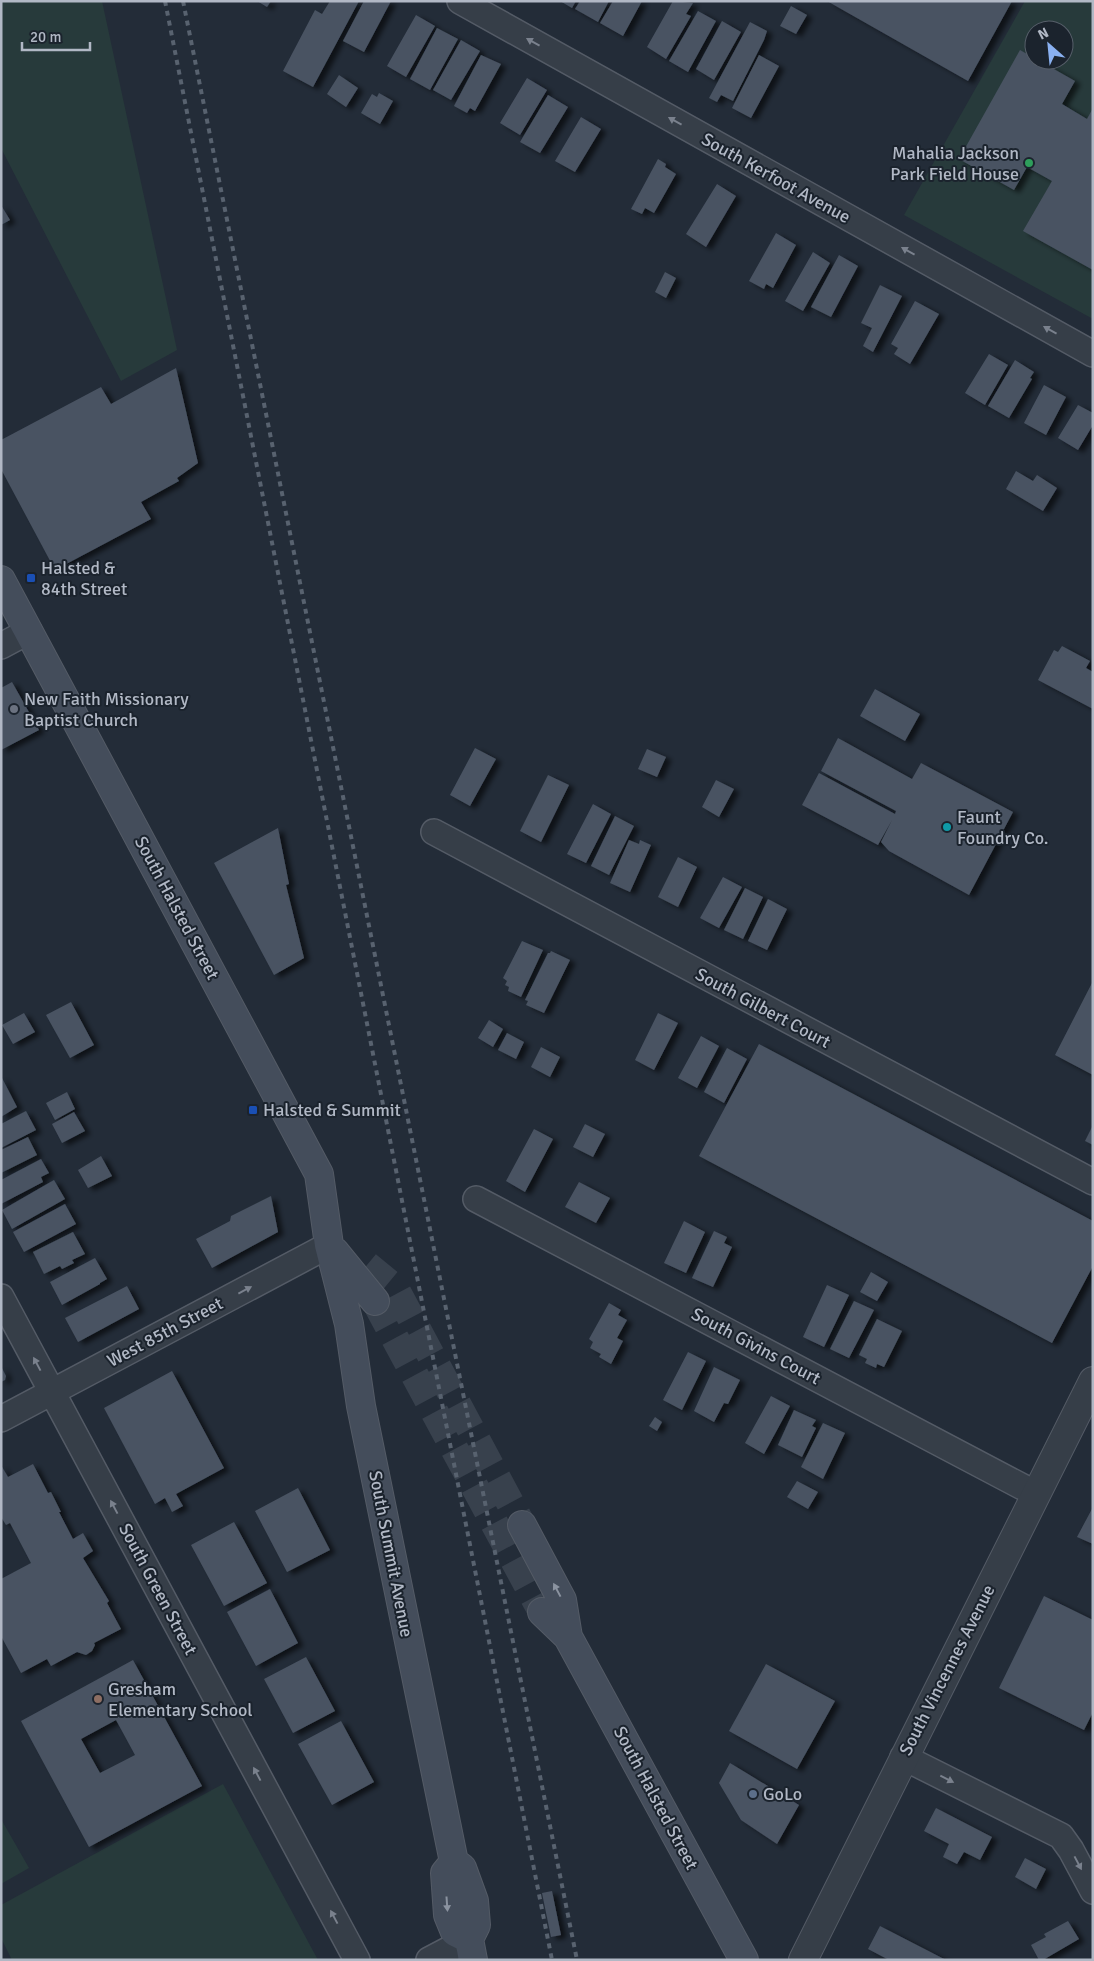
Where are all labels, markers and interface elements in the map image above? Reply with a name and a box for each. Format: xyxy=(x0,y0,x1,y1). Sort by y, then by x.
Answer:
scale bar xyxy=(22,20,90,52)
north arrow xyxy=(1024,20,1074,70)
text: N xyxy=(1035,24,1052,44)
text: 20 m xyxy=(30,28,61,46)
one-way arrow xyxy=(526,37,539,46)
one-way arrow xyxy=(667,117,682,125)
street label: South Kerfoot Avenue xyxy=(698,128,854,228)
place label: Mahalia Jackson Park Field House xyxy=(890,142,1019,185)
marker: Mahalia Jackson Park Field House xyxy=(1023,157,1035,169)
one-way arrow xyxy=(901,247,915,256)
one-way arrow xyxy=(1043,326,1057,335)
place label: Halsted & 84th Street xyxy=(41,557,127,600)
marker: Halsted & 84th Street xyxy=(25,572,37,584)
place label: New Faith Missionary Baptist Church xyxy=(24,688,189,731)
marker: New Faith Missionary Baptist Church xyxy=(8,703,20,715)
place label: Faunt Foundry Co. xyxy=(957,806,1049,849)
marker: Faunt Foundry Co. xyxy=(941,821,953,833)
street label: South Halsted Street xyxy=(130,833,224,983)
street label: South Gilbert Court xyxy=(692,963,834,1053)
place label: Halsted & Summit xyxy=(263,1099,401,1121)
marker: Halsted & Summit xyxy=(247,1104,259,1116)
one-way arrow xyxy=(238,1286,253,1294)
street label: West 85th Street xyxy=(103,1292,227,1372)
street label: South Givins Court xyxy=(688,1303,824,1389)
one-way arrow xyxy=(33,1357,41,1371)
street label: South Summit Avenue xyxy=(364,1469,418,1639)
one-way arrow xyxy=(110,1500,118,1514)
street label: South Green Street xyxy=(114,1519,202,1659)
street label: South Vincennes Avenue xyxy=(894,1581,1000,1759)
one-way arrow xyxy=(553,1583,561,1597)
place label: Gresham Elementary School xyxy=(108,1678,253,1721)
marker: Gresham Elementary School xyxy=(92,1693,104,1705)
street label: South Halsted Street xyxy=(609,1723,703,1873)
one-way arrow xyxy=(253,1766,261,1781)
one-way arrow xyxy=(940,1775,954,1783)
place label: GoLo xyxy=(763,1783,802,1805)
marker: GoLo xyxy=(747,1788,759,1800)
one-way arrow xyxy=(1074,1856,1082,1870)
one-way arrow xyxy=(443,1896,451,1912)
one-way arrow xyxy=(330,1909,338,1924)

